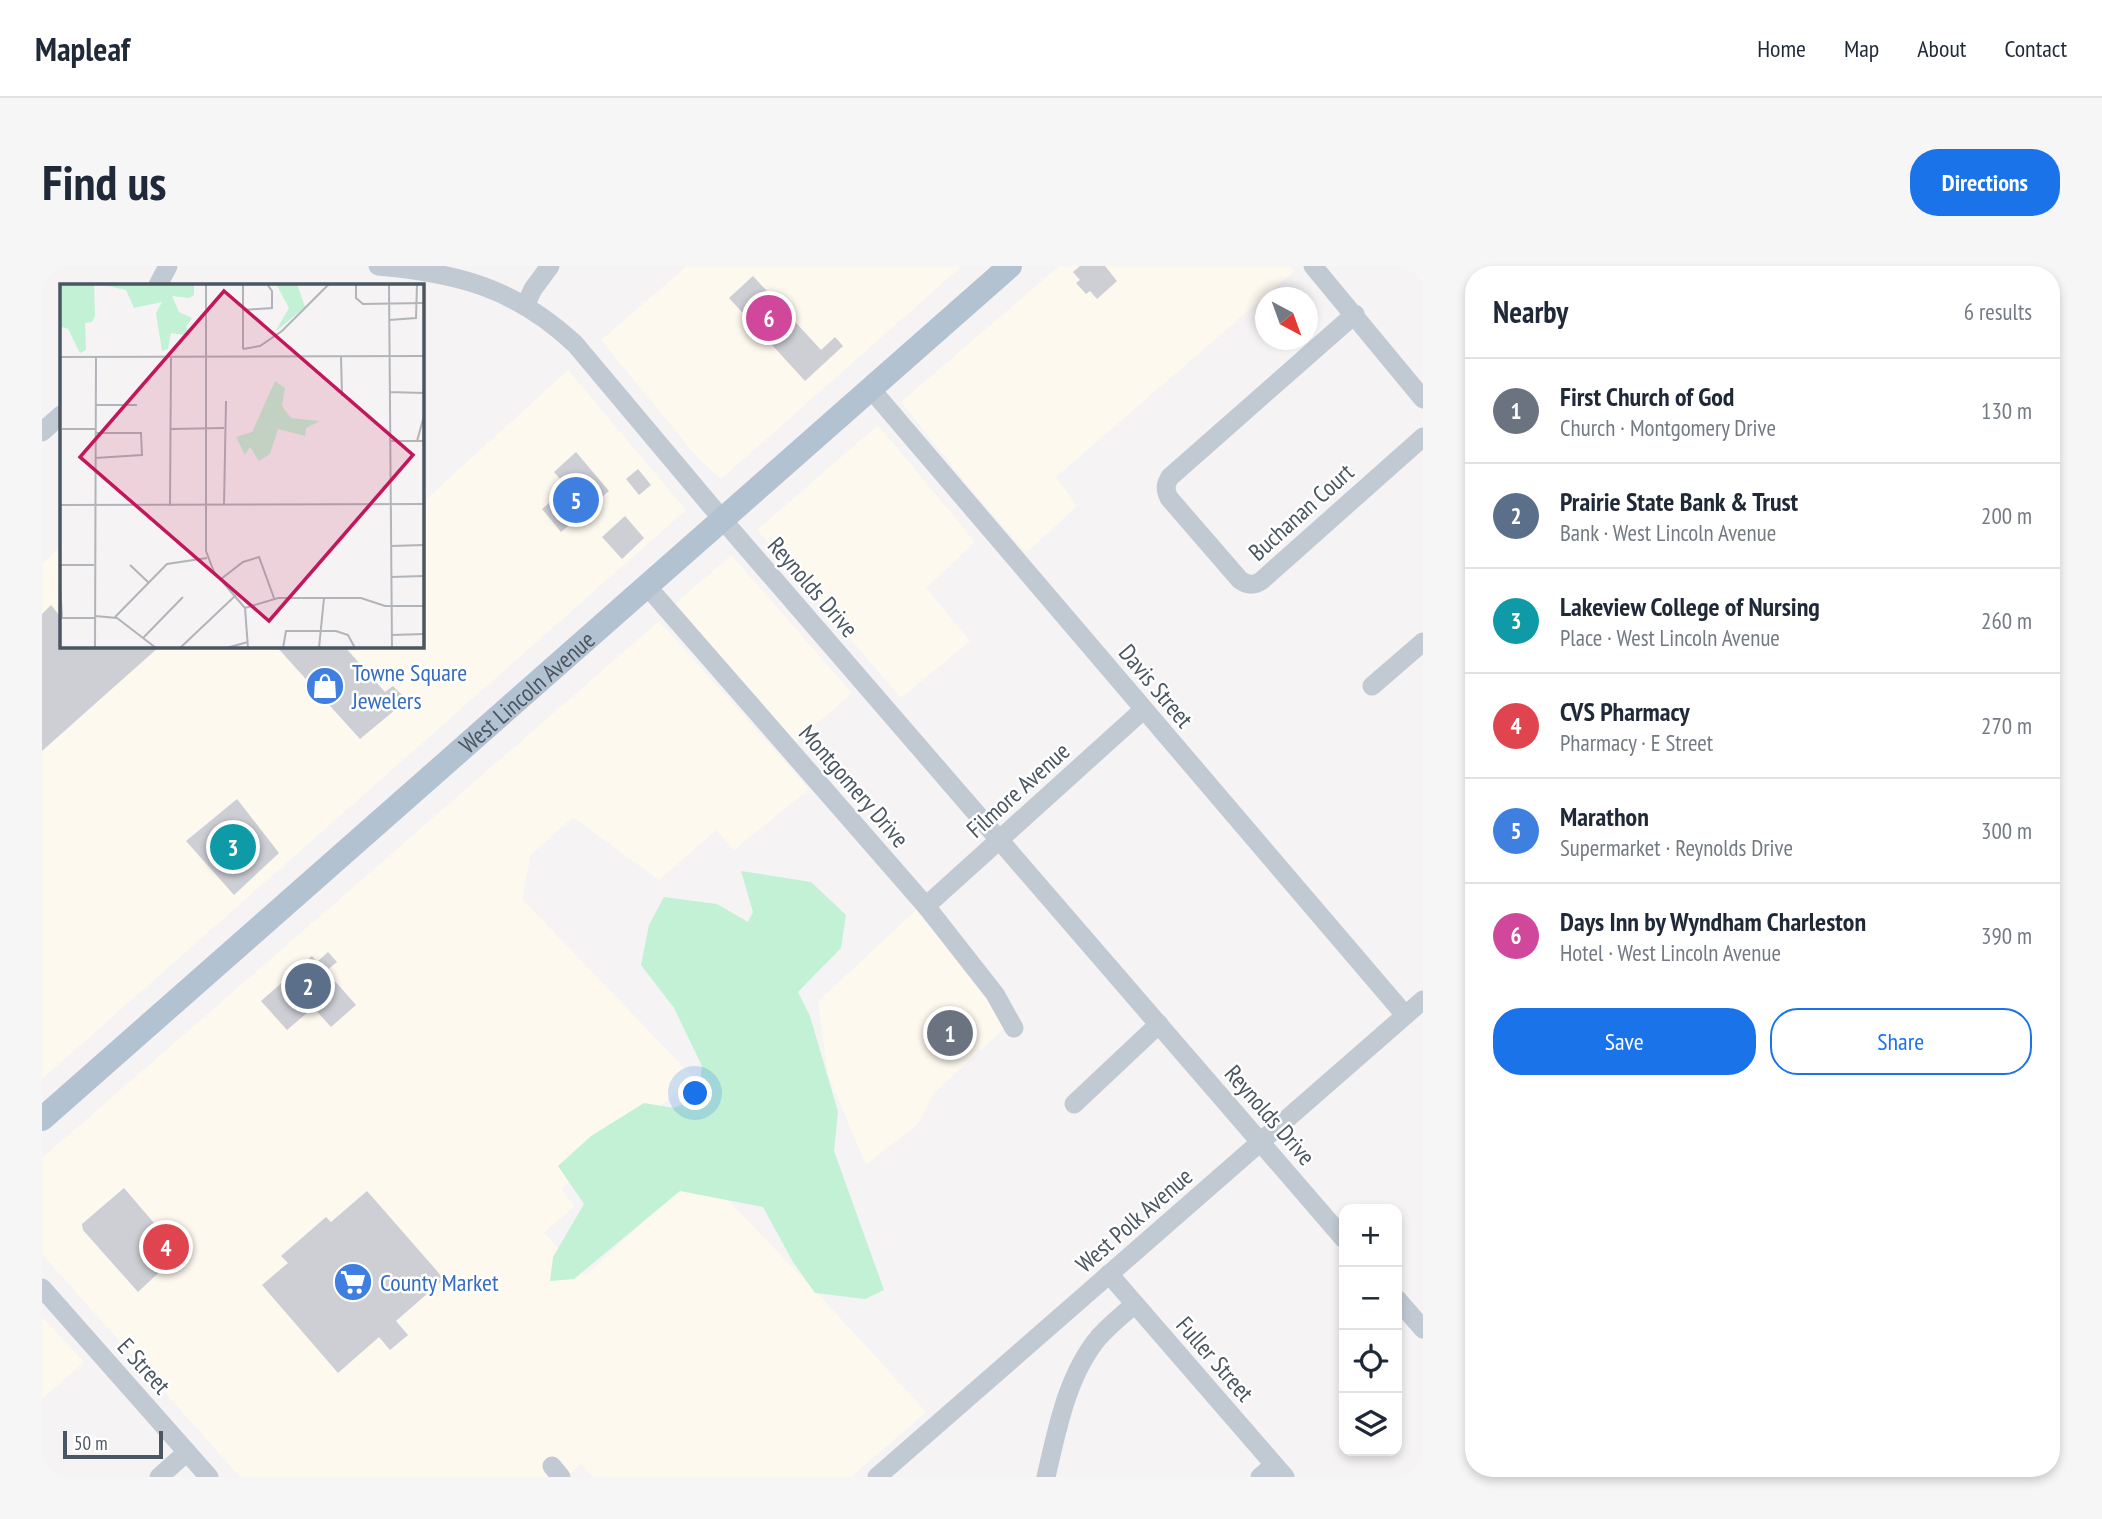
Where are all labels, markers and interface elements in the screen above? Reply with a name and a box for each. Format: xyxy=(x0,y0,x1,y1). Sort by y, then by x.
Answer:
text: Mapleaf xyxy=(35,27,130,70)
text: Home xyxy=(1757,33,1806,64)
text: Map xyxy=(1844,33,1879,64)
text: About xyxy=(1917,33,1966,64)
text: Contact xyxy=(2004,33,2067,64)
button: Directions xyxy=(1910,149,2060,216)
text: Find us xyxy=(42,150,166,214)
inset map xyxy=(60,284,424,648)
north arrow xyxy=(1255,287,1318,350)
pin: 6 xyxy=(746,292,792,344)
text: Nearby xyxy=(1493,292,1568,331)
text: 6 results xyxy=(1964,297,2032,326)
text: First Church of God xyxy=(1560,380,1734,413)
text: 1 xyxy=(1511,396,1522,425)
text: 130 m xyxy=(1981,396,2032,425)
text: Church · Montgomery Drive xyxy=(1560,413,1776,442)
street label: Buchanan Court xyxy=(1242,456,1360,567)
pin: 5 xyxy=(553,474,599,526)
text: Prairie State Bank & Trust xyxy=(1560,485,1798,518)
text: 2 xyxy=(1511,501,1522,530)
text: 200 m xyxy=(1981,501,2032,530)
text: Bank · West Lincoln Avenue xyxy=(1560,518,1776,547)
street label: Reynolds Drive xyxy=(761,530,865,644)
text: Lakeview College of Nursing xyxy=(1560,590,1820,623)
text: 3 xyxy=(1511,606,1522,635)
text: 260 m xyxy=(1981,606,2032,635)
text: Place · West Lincoln Avenue xyxy=(1560,623,1780,652)
street label: West Lincoln Avenue xyxy=(452,624,601,760)
street label: Davis Street xyxy=(1112,638,1200,734)
place label: Towne Square Jewelers xyxy=(351,657,467,716)
shop icon: Towne Square Jewelers xyxy=(304,665,346,707)
text: CVS Pharmacy xyxy=(1560,695,1690,728)
text: 4 xyxy=(1511,711,1522,740)
text: 270 m xyxy=(1981,711,2032,740)
street label: Montgomery Drive xyxy=(792,718,916,854)
text: Pharmacy · E Street xyxy=(1560,728,1713,757)
street label: Filmore Avenue xyxy=(960,736,1076,844)
text: Marathon xyxy=(1560,800,1649,833)
text: 5 xyxy=(1511,816,1522,845)
text: 300 m xyxy=(1981,816,2032,845)
pin: 3 xyxy=(210,821,256,873)
text: Supermarket · Reynolds Drive xyxy=(1560,833,1793,862)
text: Days Inn by Wyndham Charleston xyxy=(1560,905,1866,938)
text: 6 xyxy=(1511,921,1522,950)
text: 390 m xyxy=(1981,921,2032,950)
text: Hotel · West Lincoln Avenue xyxy=(1560,938,1781,967)
pin: 2 xyxy=(285,960,331,1012)
pin: 1 xyxy=(927,1007,973,1059)
button: Save xyxy=(1493,1008,1756,1075)
button: Share xyxy=(1770,1008,2032,1075)
street label: Reynolds Drive xyxy=(1218,1058,1322,1172)
your location xyxy=(678,1076,712,1110)
street label: West Polk Avenue xyxy=(1069,1161,1199,1279)
map controls xyxy=(1339,1204,1402,1456)
button: + xyxy=(1339,1204,1402,1267)
pin: 4 xyxy=(143,1221,189,1273)
supermarket icon: County Market xyxy=(332,1261,374,1303)
place label: County Market xyxy=(380,1267,499,1298)
button: − xyxy=(1339,1267,1402,1330)
street label: Fuller Street xyxy=(1170,1310,1261,1408)
button: locate xyxy=(1339,1330,1402,1393)
street label: E Street xyxy=(111,1331,178,1401)
button: layers xyxy=(1339,1393,1402,1456)
scale bar xyxy=(63,1428,163,1460)
text: 50 m xyxy=(74,1431,108,1455)

